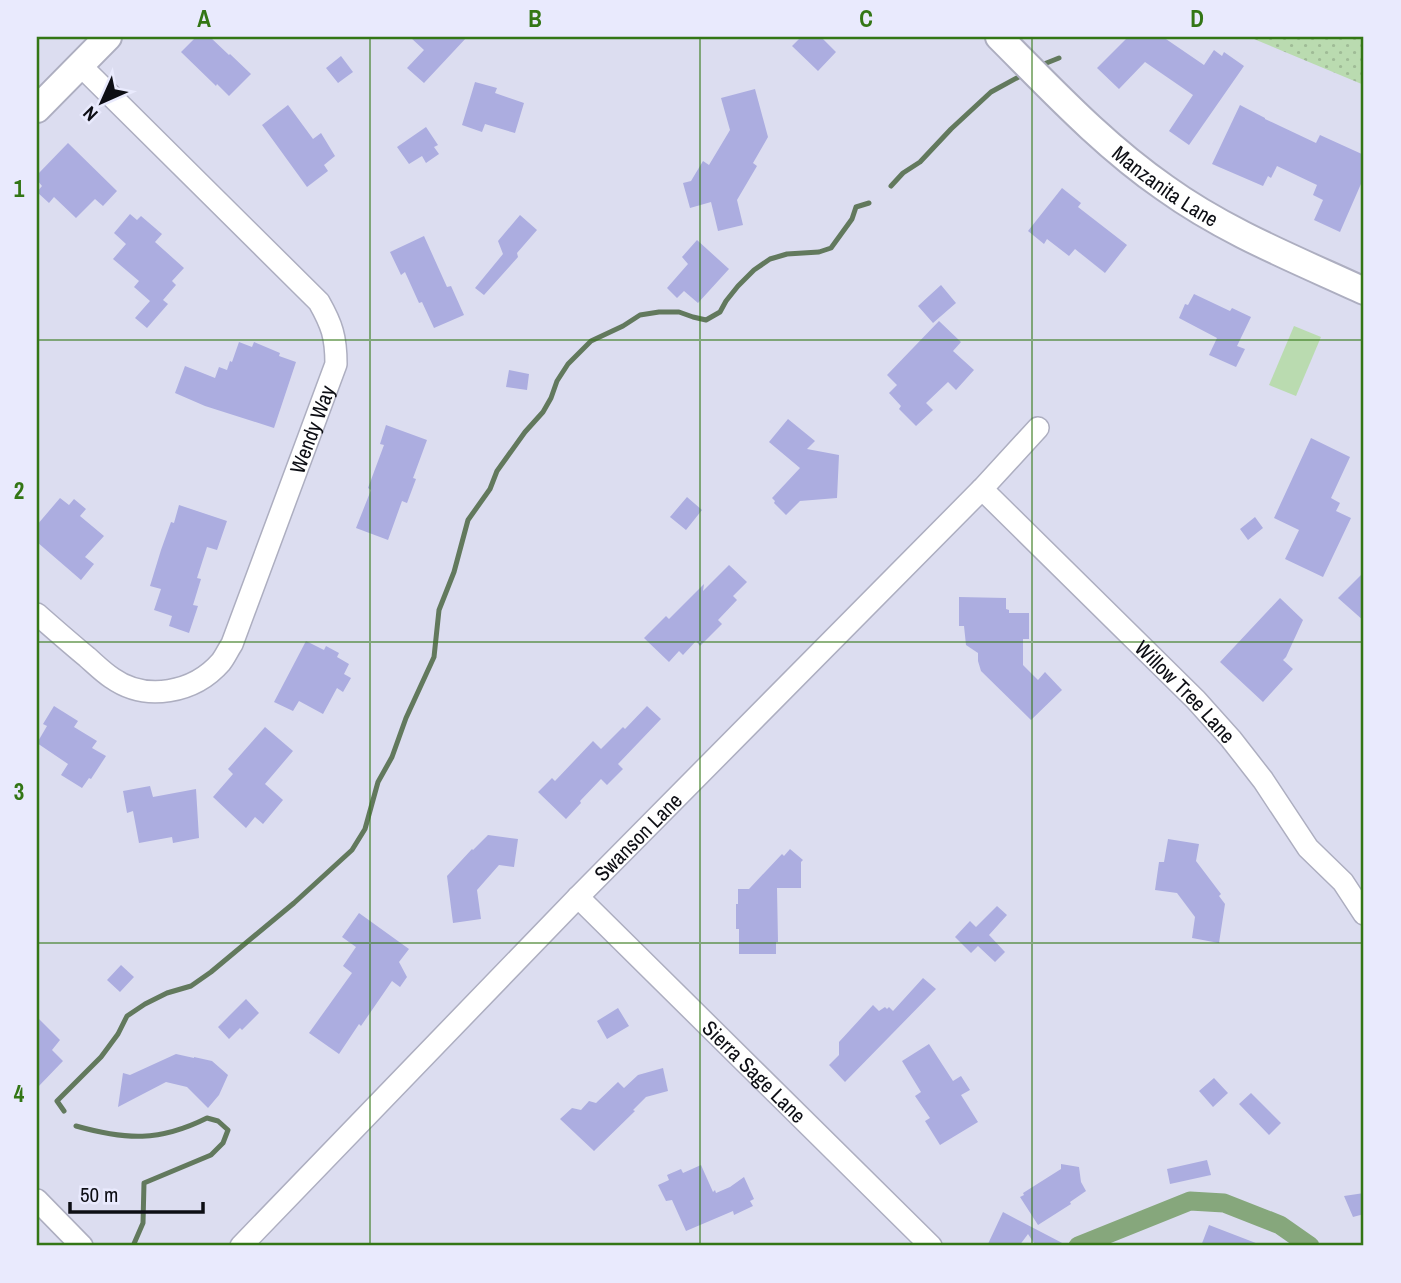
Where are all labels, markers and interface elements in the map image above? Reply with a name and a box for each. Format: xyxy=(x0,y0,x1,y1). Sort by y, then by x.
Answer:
text: A xyxy=(197,3,211,34)
text: B xyxy=(528,3,542,34)
text: C xyxy=(859,3,873,34)
text: D xyxy=(1190,3,1204,34)
north arrow xyxy=(66,66,136,136)
text: N xyxy=(77,101,103,127)
street label: Manzanita Lane xyxy=(1106,139,1224,233)
text: 1 xyxy=(14,173,25,204)
street label: Wendy Way xyxy=(282,381,341,477)
text: 2 xyxy=(14,475,24,506)
street label: Willow Tree Lane xyxy=(1129,633,1242,749)
text: 3 xyxy=(14,776,24,807)
street label: Swanson Lane xyxy=(587,786,688,887)
street label: Sierra Sage Lane xyxy=(696,1014,813,1129)
text: 4 xyxy=(14,1078,25,1109)
scale bar xyxy=(70,1171,203,1215)
text: 50 m xyxy=(80,1180,118,1209)

